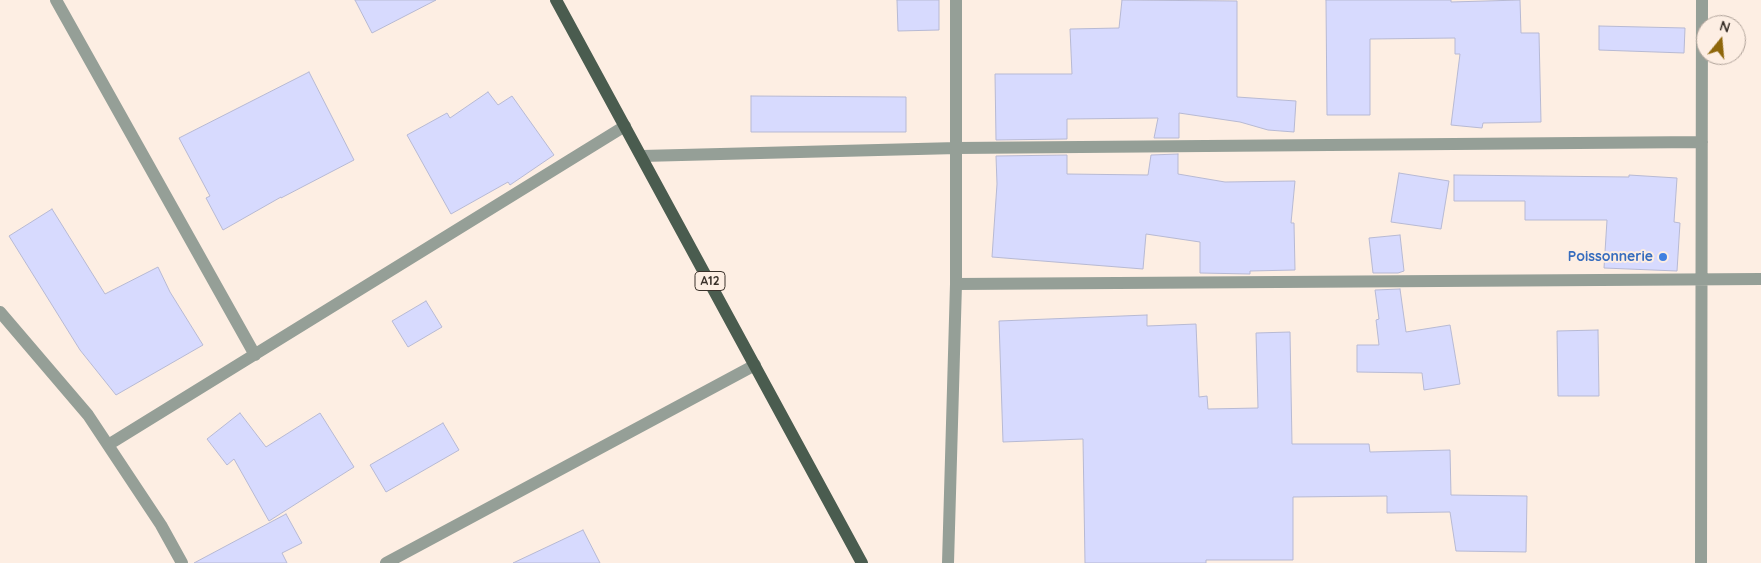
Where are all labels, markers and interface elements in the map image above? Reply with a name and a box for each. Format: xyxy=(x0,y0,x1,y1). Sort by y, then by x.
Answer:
north arrow xyxy=(1696,15,1746,65)
text: N xyxy=(1718,16,1733,37)
place label: Poissonnerie xyxy=(1568,249,1653,265)
marker: Poissonnerie xyxy=(1657,251,1669,263)
road number: A12 xyxy=(695,272,725,290)

